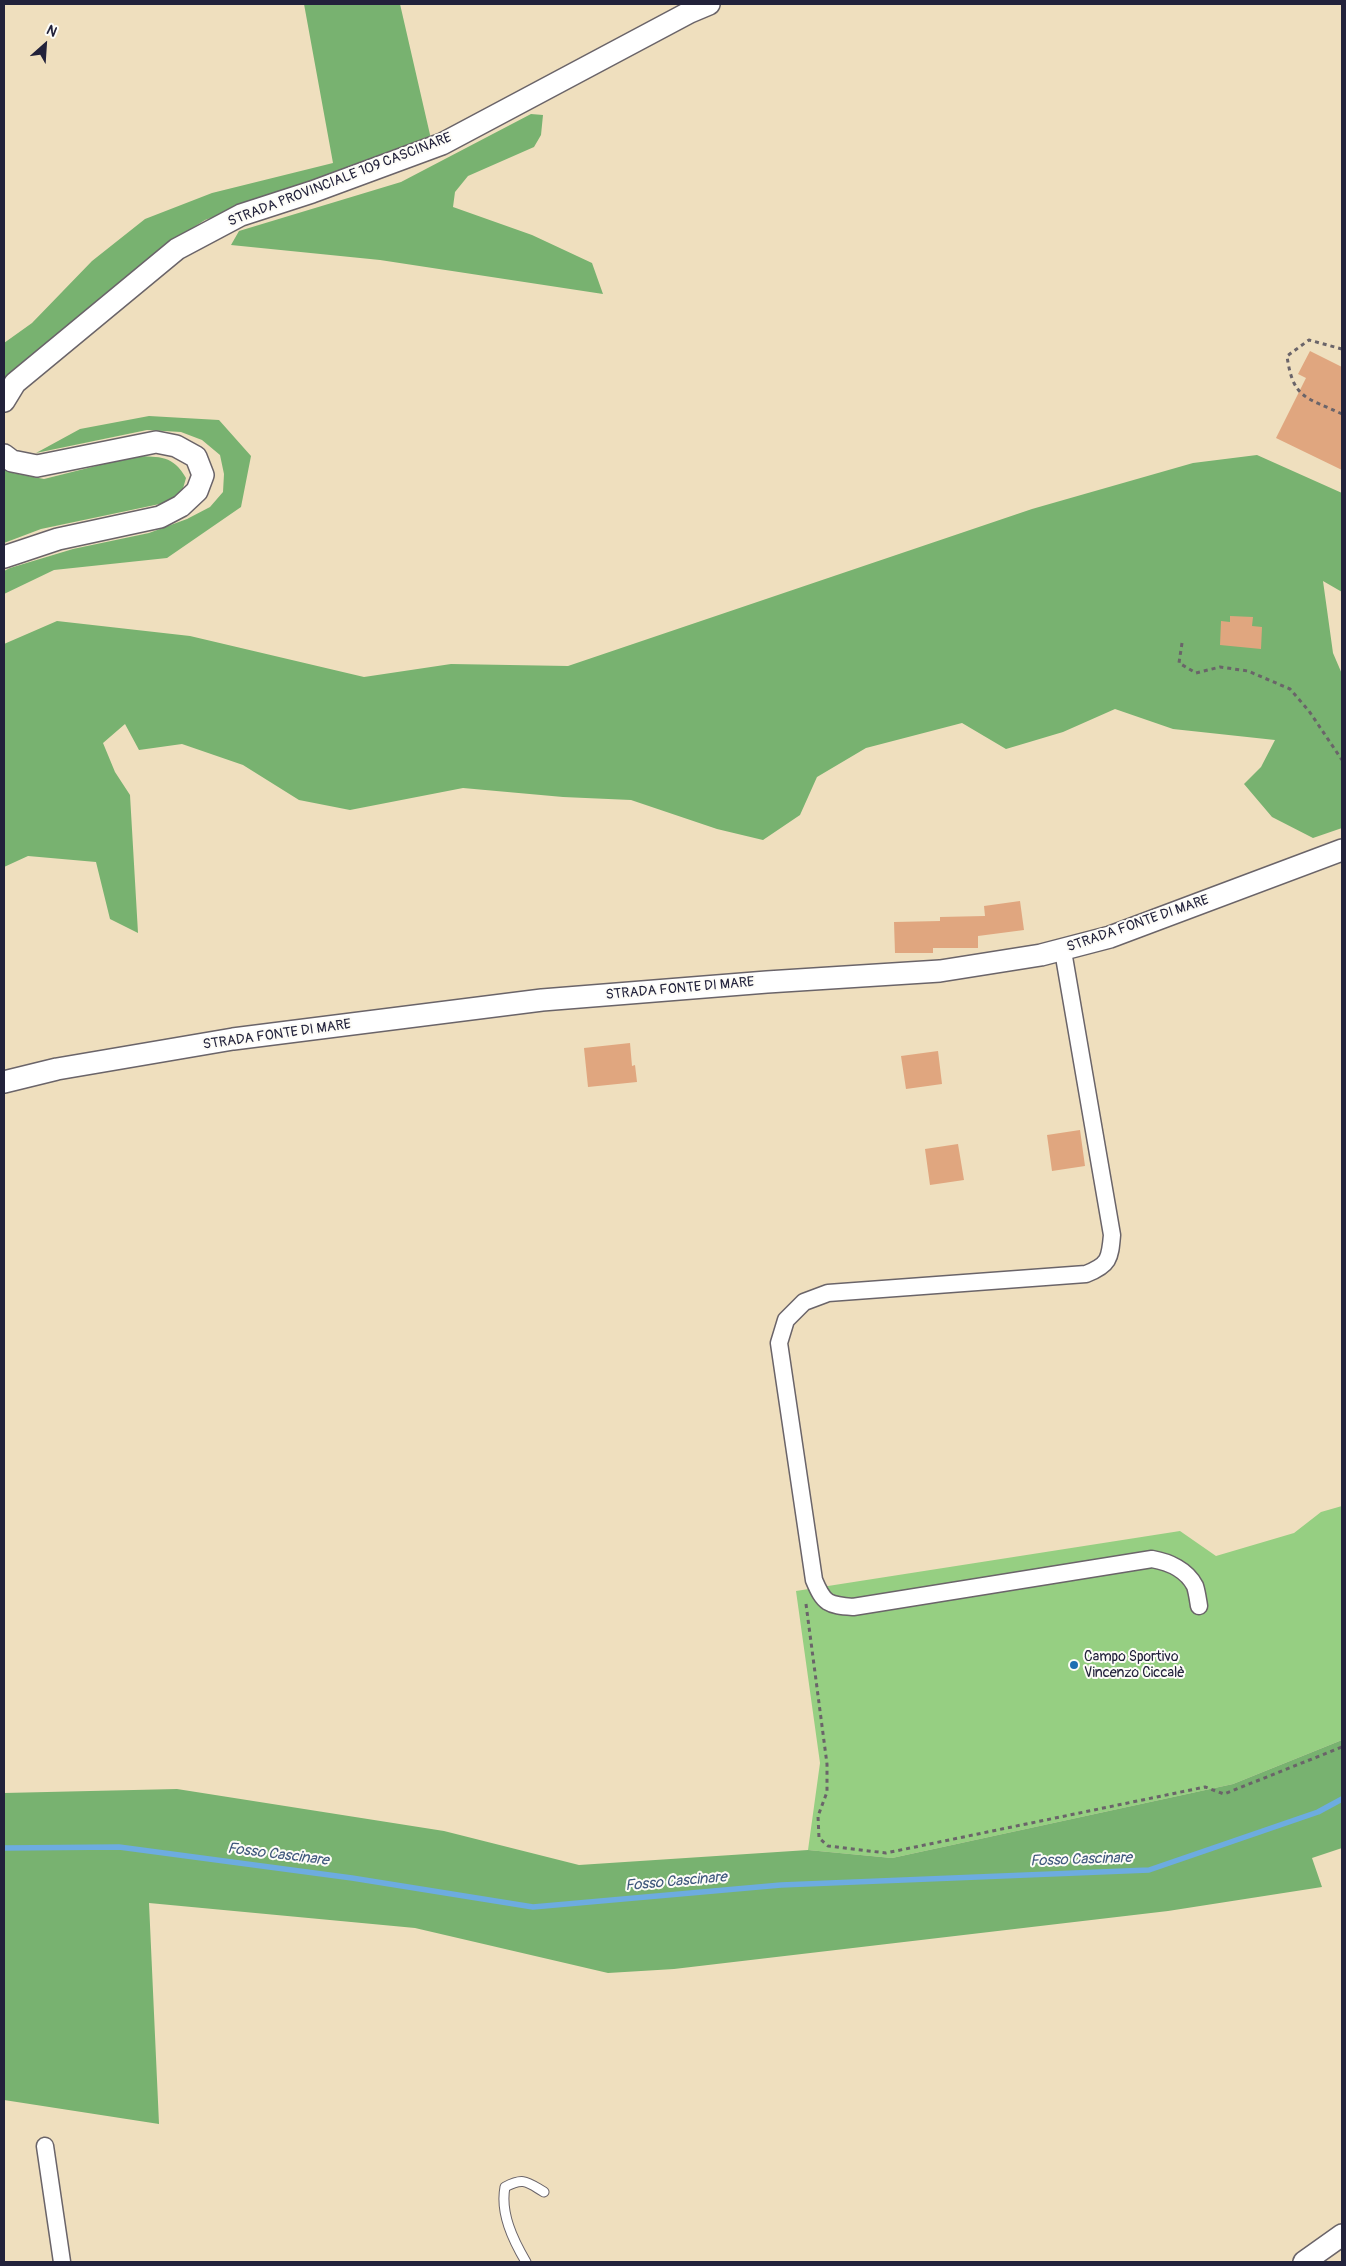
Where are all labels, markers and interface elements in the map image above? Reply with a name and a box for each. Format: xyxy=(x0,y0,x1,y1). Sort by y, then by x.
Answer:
north arrow xyxy=(20,20,70,70)
text: N xyxy=(44,21,60,41)
street label: STRADA PROVINCIALE 109 CASCINARE xyxy=(226,129,454,231)
street label: STRADA FONTE DI MARE xyxy=(1065,892,1211,956)
street label: STRADA FONTE DI MARE xyxy=(605,974,755,1004)
street label: STRADA FONTE DI MARE xyxy=(202,1016,352,1054)
place label: Campo Sportivo Vincenzo Ciccalè xyxy=(1084,1649,1185,1681)
marker: Campo Sportivo Vincenzo Ciccalè xyxy=(1068,1659,1080,1671)
water label: Fosso Cascinare xyxy=(226,1840,330,1870)
water label: Fosso Cascinare xyxy=(1030,1849,1132,1871)
water label: Fosso Cascinare xyxy=(624,1869,728,1895)

